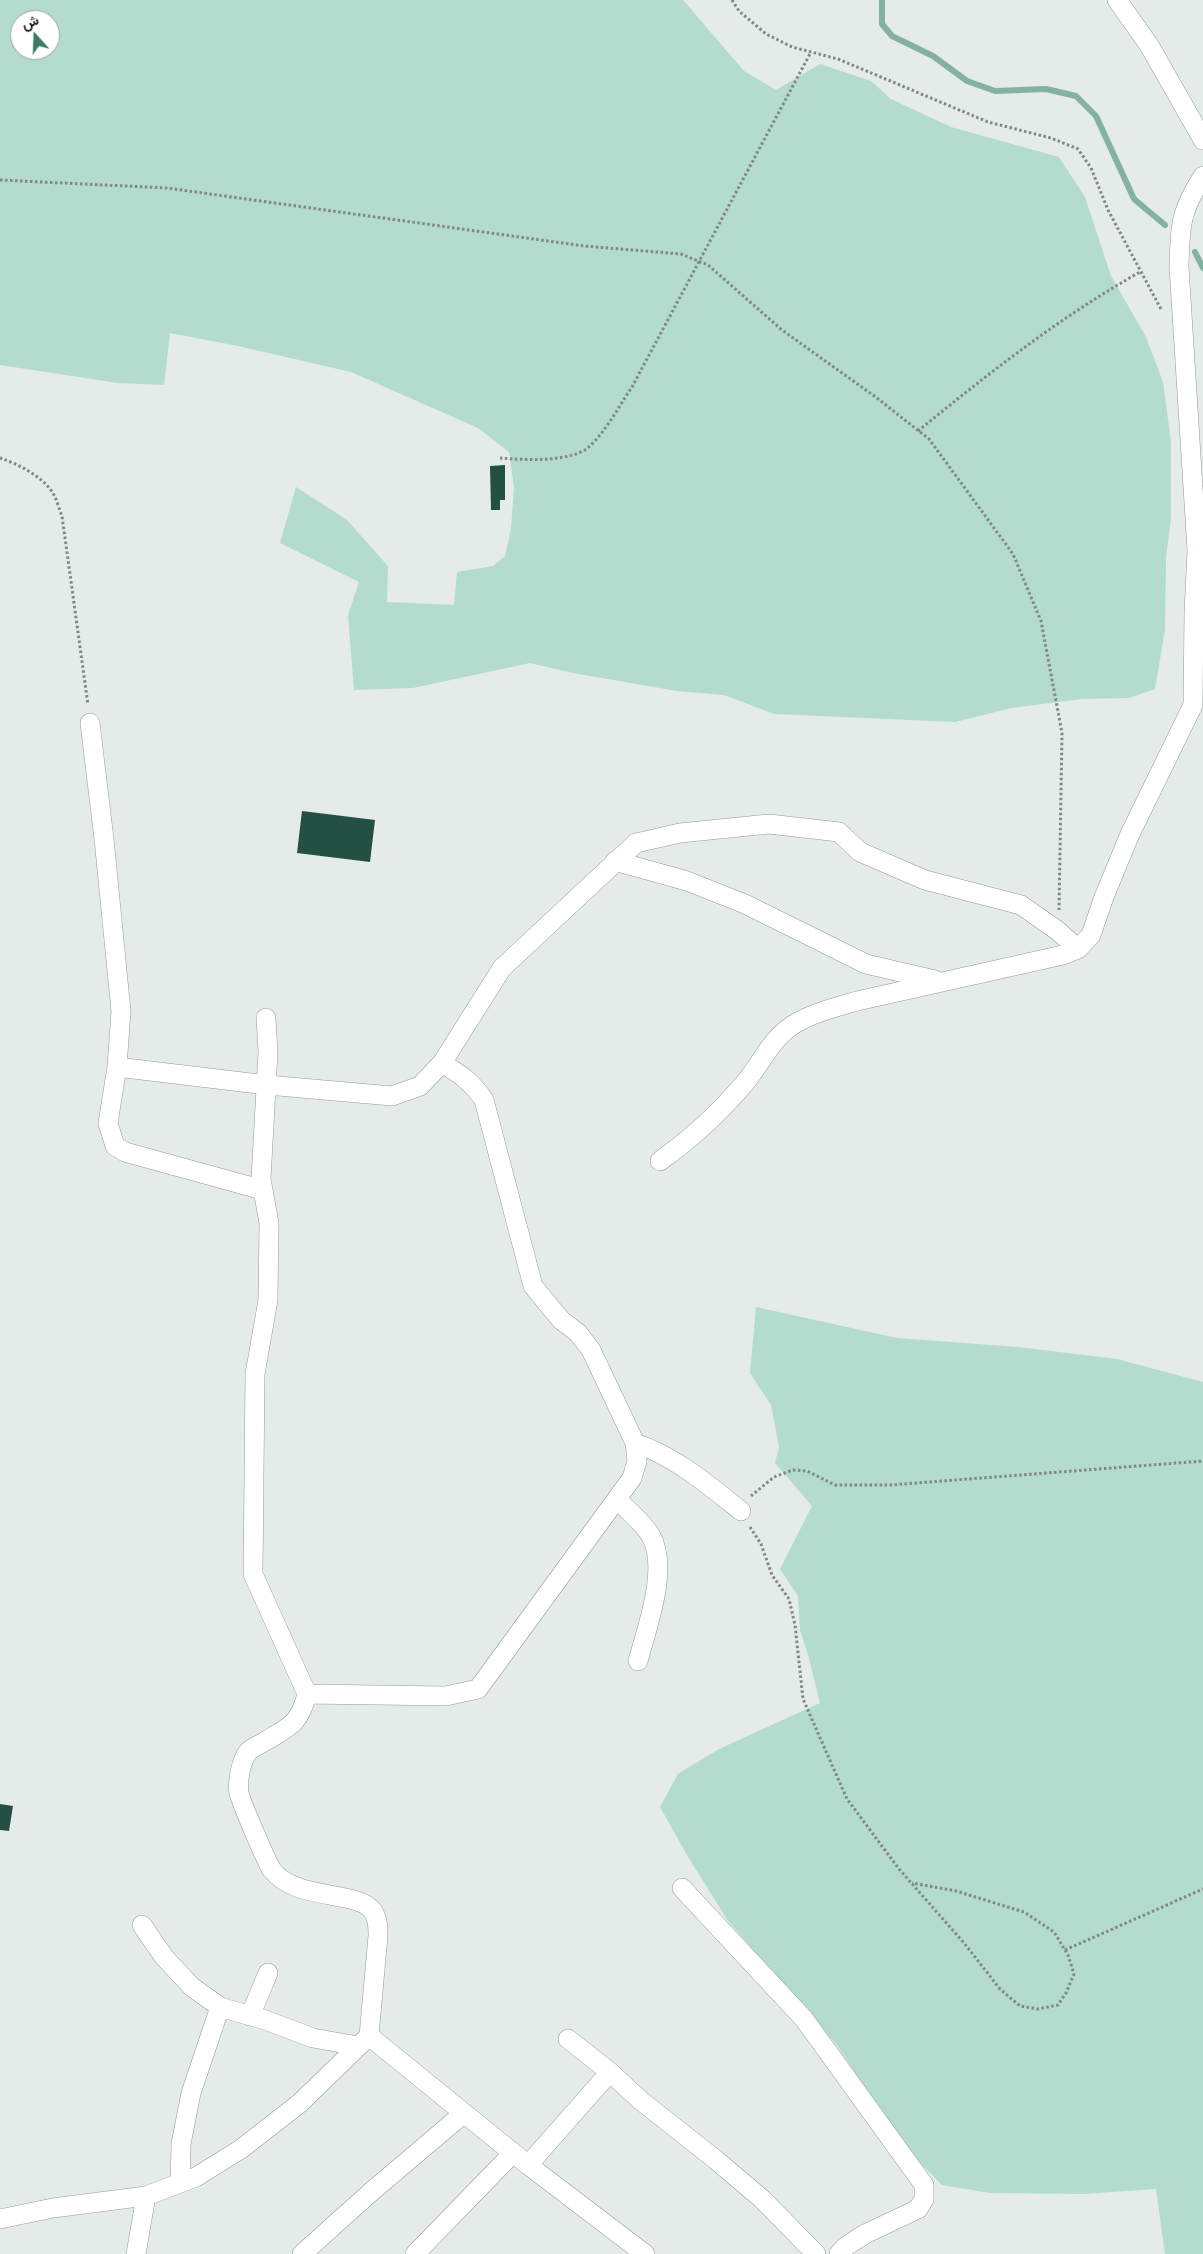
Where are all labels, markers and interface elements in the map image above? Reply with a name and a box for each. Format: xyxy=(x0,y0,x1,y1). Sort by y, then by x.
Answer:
north arrow xyxy=(10,10,60,60)
text: ش xyxy=(19,10,41,33)

